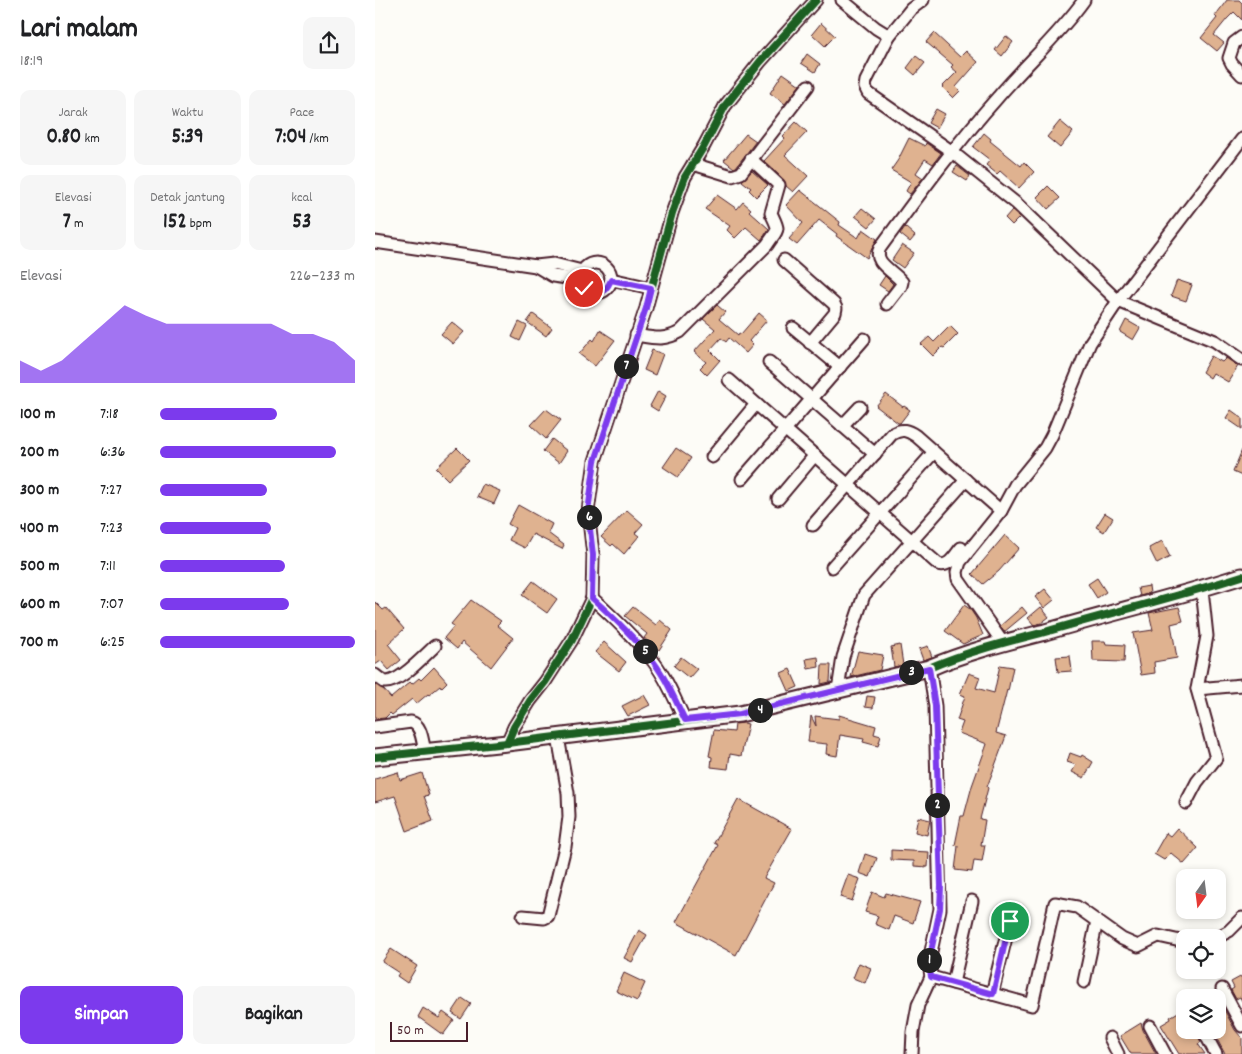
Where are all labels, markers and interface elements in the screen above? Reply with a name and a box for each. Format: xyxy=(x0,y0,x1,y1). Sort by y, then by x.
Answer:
text: Lari malam xyxy=(20,11,138,51)
button: share xyxy=(303,17,355,69)
text: 18:19 xyxy=(20,50,43,73)
text: Jarak xyxy=(59,103,88,123)
text: Waktu xyxy=(172,103,203,123)
text: Pace xyxy=(289,103,314,123)
text: 0.80 xyxy=(46,123,81,153)
text: 5:39 xyxy=(171,123,204,153)
text: 7:04 xyxy=(275,123,306,153)
text: km xyxy=(81,129,100,149)
text: /km xyxy=(306,129,329,149)
text: Elevasi xyxy=(55,188,92,208)
text: Detak jantung xyxy=(150,188,225,208)
text: kcal xyxy=(291,188,312,208)
text: 7 xyxy=(63,208,71,238)
text: 152 xyxy=(163,208,187,238)
text: 53 xyxy=(292,208,311,238)
text: m xyxy=(71,214,84,234)
text: bpm xyxy=(187,214,212,234)
text: Elevasi xyxy=(20,265,62,288)
text: 226–233 m xyxy=(289,265,355,288)
pin xyxy=(563,267,605,309)
icon: check xyxy=(570,274,598,302)
pin: 7 xyxy=(613,354,639,378)
text: 7 xyxy=(624,356,629,376)
text: 100 m xyxy=(20,403,56,426)
text: 7:18 xyxy=(100,403,119,426)
text: 200 m xyxy=(20,441,59,464)
text: 6:36 xyxy=(100,441,125,464)
text: 300 m xyxy=(20,479,59,502)
text: 7:27 xyxy=(100,479,122,502)
pin: 6 xyxy=(577,504,601,530)
text: 6 xyxy=(586,507,593,527)
text: 400 m xyxy=(20,517,59,540)
text: 7:23 xyxy=(100,517,123,540)
text: 500 m xyxy=(20,555,60,578)
text: 7:11 xyxy=(100,555,116,578)
text: 600 m xyxy=(20,593,60,616)
text: 7:07 xyxy=(100,593,124,616)
text: 700 m xyxy=(20,631,58,654)
text: 6:25 xyxy=(100,631,125,654)
pin: 5 xyxy=(633,638,657,664)
text: 5 xyxy=(642,641,649,661)
pin: 3 xyxy=(899,660,923,684)
text: 3 xyxy=(908,662,915,682)
pin: 4 xyxy=(747,698,773,722)
text: 4 xyxy=(758,700,763,720)
pin: 2 xyxy=(925,792,949,818)
text: 2 xyxy=(934,795,941,815)
north arrow xyxy=(1176,869,1226,919)
map controls xyxy=(1176,869,1226,1039)
pin xyxy=(989,900,1031,942)
icon: arrive xyxy=(996,907,1024,935)
button: locate xyxy=(1176,929,1226,979)
pin: 1 xyxy=(917,948,941,972)
text: 1 xyxy=(928,950,931,970)
button: Simpan xyxy=(20,986,183,1044)
button: Bagikan xyxy=(193,986,355,1044)
button: layers xyxy=(1176,989,1226,1039)
scale bar xyxy=(390,1019,467,1042)
text: 50 m xyxy=(397,1021,424,1041)

